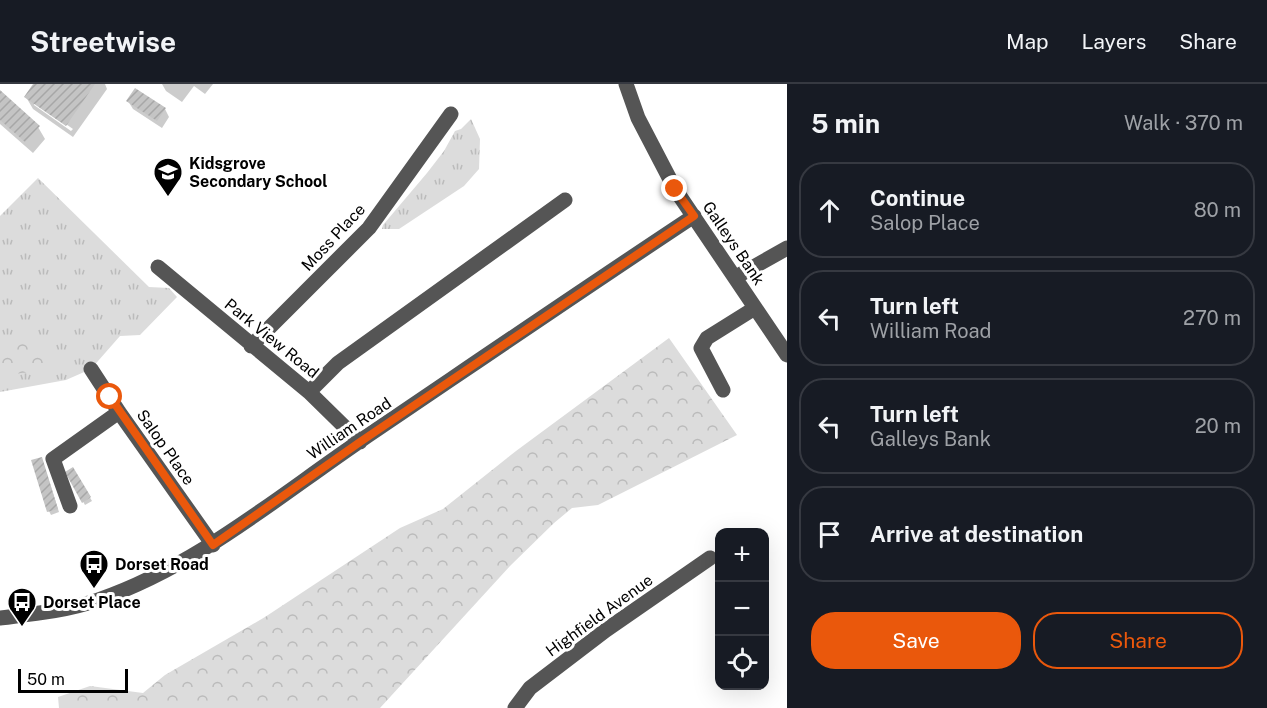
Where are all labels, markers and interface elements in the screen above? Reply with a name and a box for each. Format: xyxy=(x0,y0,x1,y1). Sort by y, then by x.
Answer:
text: Streetwise xyxy=(30,25,176,58)
text: Map xyxy=(1006,29,1049,54)
text: Layers xyxy=(1082,29,1146,54)
text: Share xyxy=(1179,29,1237,54)
text: 5 min xyxy=(811,108,880,139)
text: Walk · 370 m xyxy=(1124,111,1243,135)
place label: Kidsgrove Secondary School xyxy=(189,154,328,191)
school or university icon: Kidsgrove Secondary School xyxy=(152,156,184,198)
route end xyxy=(661,175,687,201)
text: Continue xyxy=(870,185,965,211)
icon: ahead xyxy=(813,194,846,227)
street label: Galleys Bank xyxy=(699,198,769,289)
text: 80 m xyxy=(1194,198,1241,222)
street label: Moss Place xyxy=(298,200,369,275)
text: Salop Place xyxy=(870,211,980,235)
text: Turn left xyxy=(870,293,959,319)
street label: Park View Road xyxy=(221,295,323,382)
icon: left xyxy=(813,302,846,335)
text: 270 m xyxy=(1183,306,1241,330)
text: William Road xyxy=(870,319,991,343)
route start xyxy=(96,383,122,409)
street label: William Road xyxy=(304,393,395,463)
text: Turn left xyxy=(870,401,959,427)
street label: Salop Place xyxy=(133,406,199,489)
icon: left xyxy=(813,410,846,443)
text: 20 m xyxy=(1195,414,1241,438)
text: Galleys Bank xyxy=(870,427,991,451)
icon: arrive xyxy=(813,518,846,551)
text: Arrive at destination xyxy=(870,521,1083,547)
map controls xyxy=(715,528,769,690)
button: + xyxy=(715,528,769,582)
bus stop icon: Dorset Road xyxy=(78,548,110,590)
place label: Dorset Road xyxy=(115,555,209,574)
street label: Highfield Avenue xyxy=(542,570,656,660)
button: − xyxy=(715,582,769,636)
bus stop icon: Dorset Place xyxy=(6,586,38,628)
place label: Dorset Place xyxy=(43,593,141,612)
button: Save xyxy=(811,612,1021,669)
button: Share xyxy=(1033,612,1243,669)
button: locate xyxy=(715,636,769,690)
scale bar xyxy=(18,666,128,694)
text: 50 m xyxy=(27,670,65,689)

